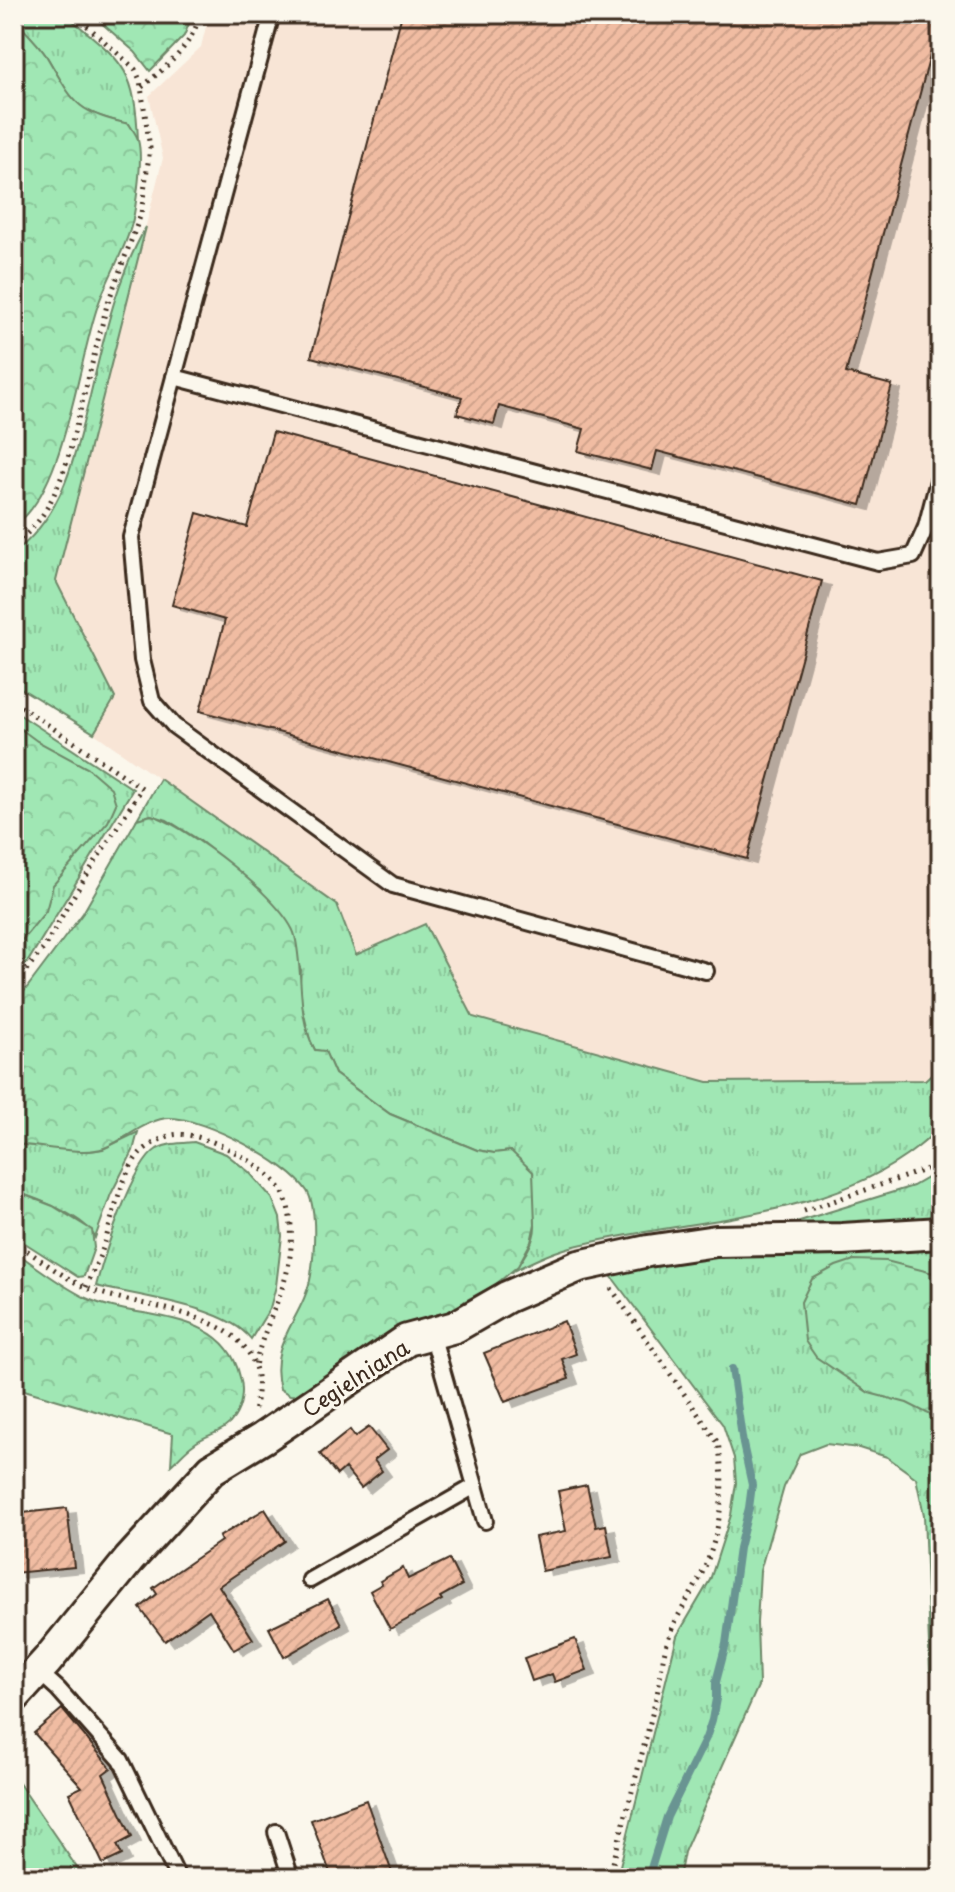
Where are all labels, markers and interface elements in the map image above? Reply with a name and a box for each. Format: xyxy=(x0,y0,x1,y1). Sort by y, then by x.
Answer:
street label: Cegielniana xyxy=(295,1330,415,1424)

